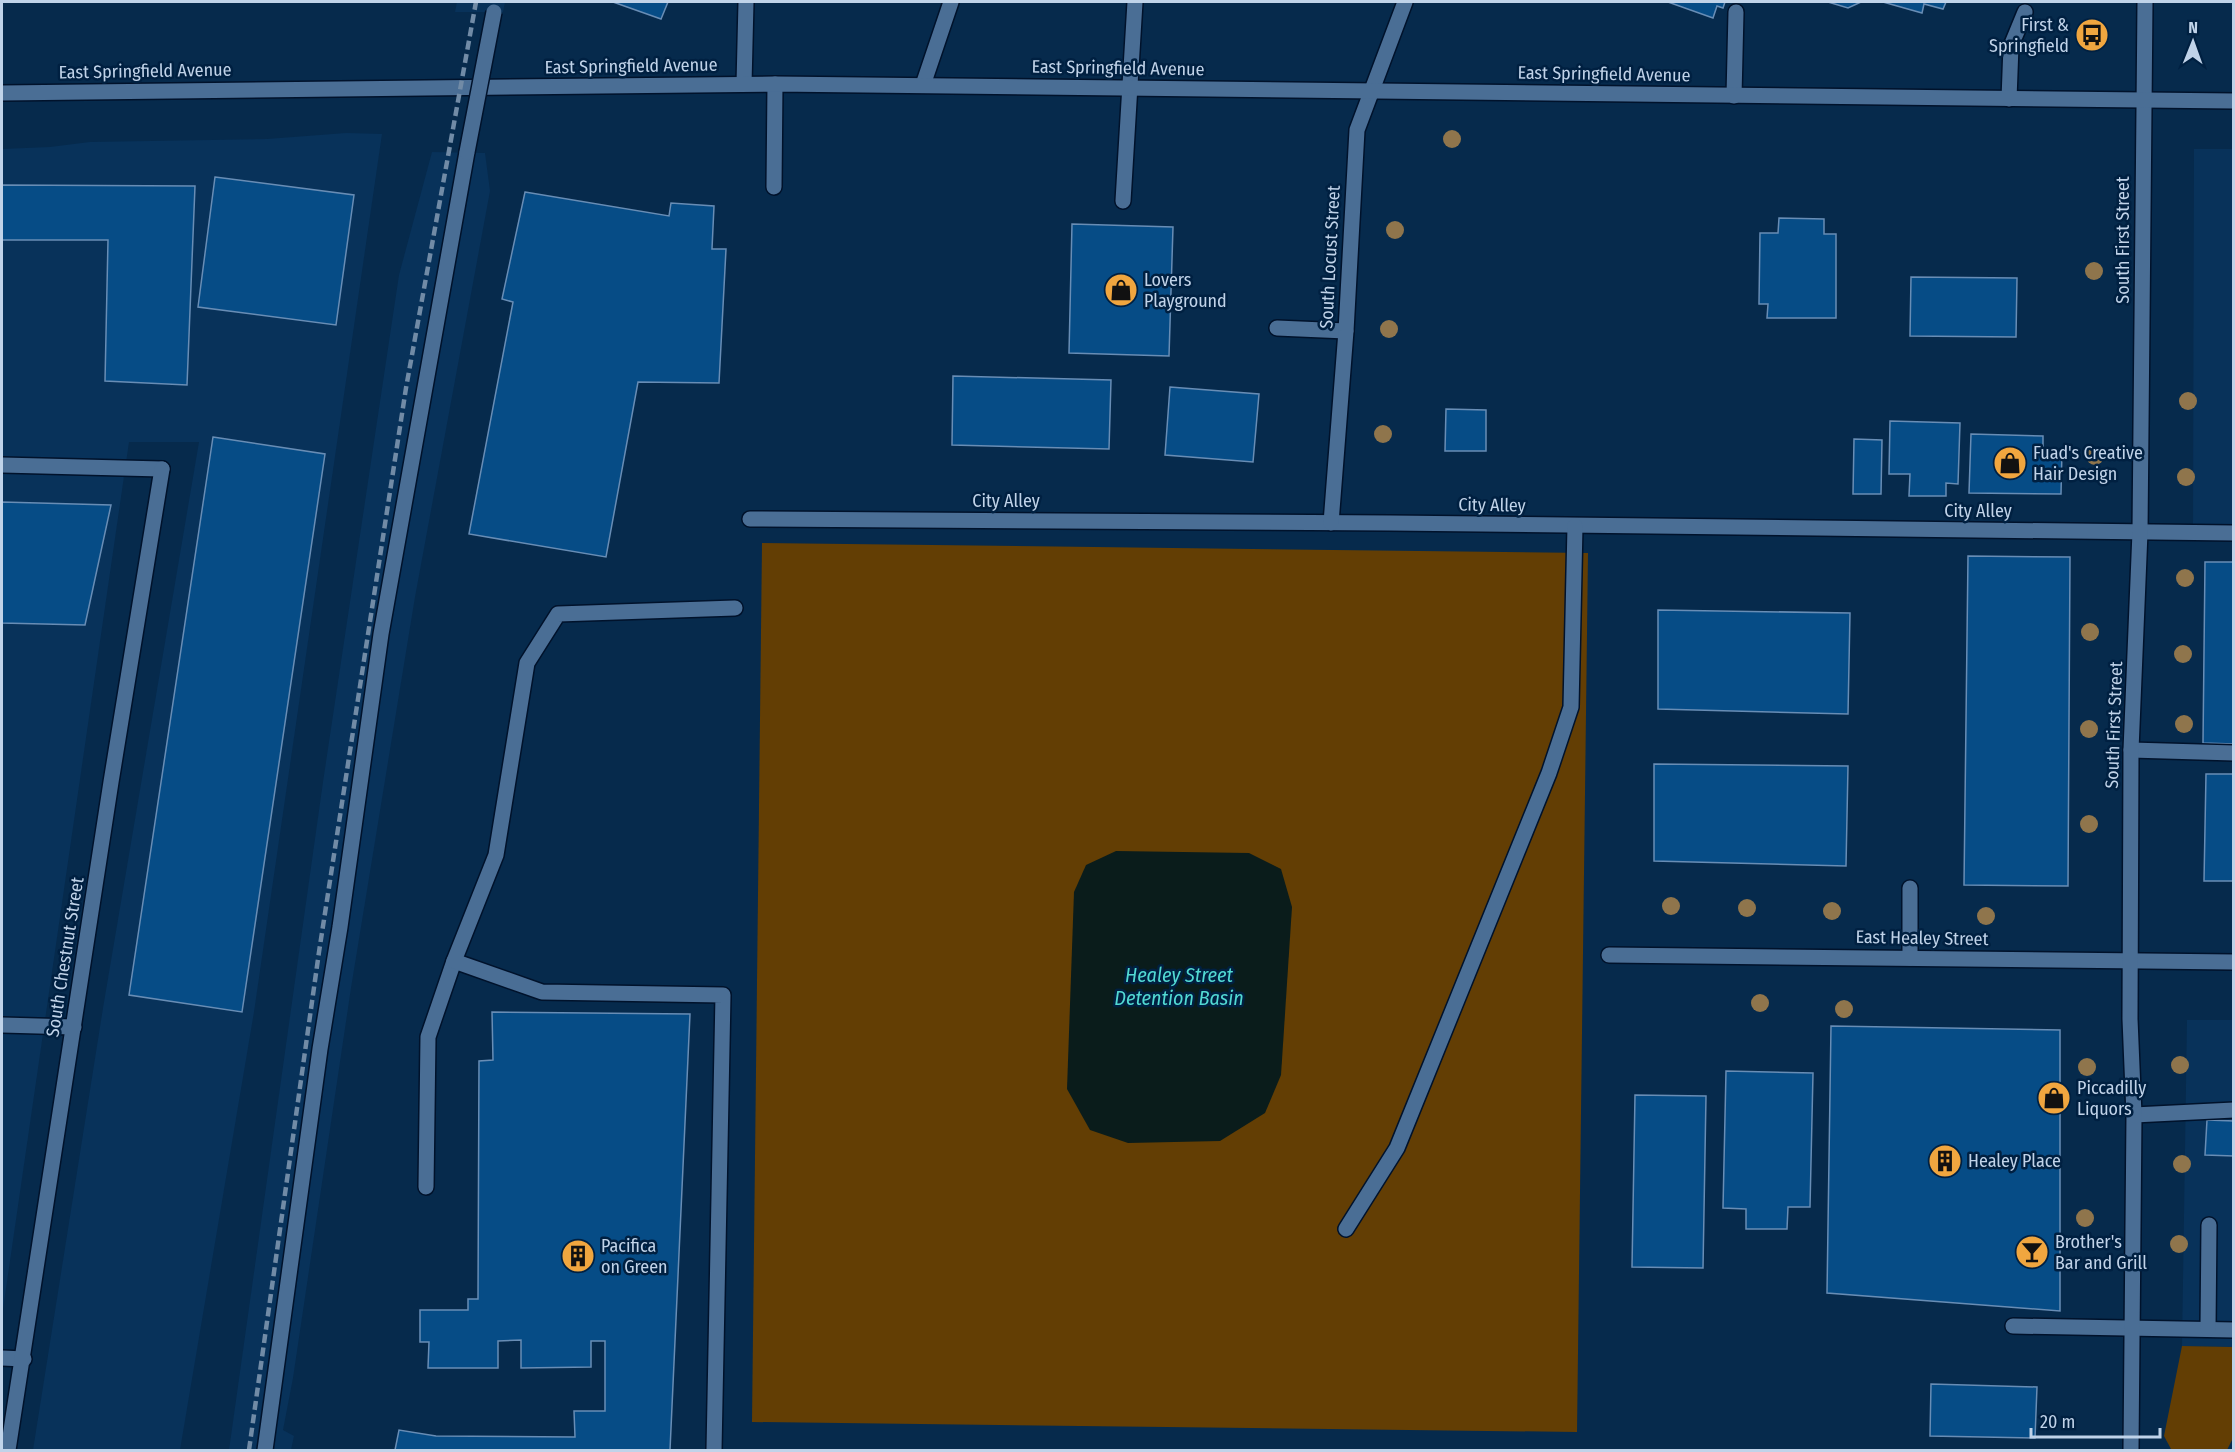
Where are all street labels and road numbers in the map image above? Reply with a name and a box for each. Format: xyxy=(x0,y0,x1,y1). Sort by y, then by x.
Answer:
street label: East Springfield Avenue xyxy=(544,53,718,79)
street label: East Springfield Avenue xyxy=(1031,55,1205,81)
street label: East Springfield Avenue xyxy=(58,58,232,84)
street label: East Springfield Avenue xyxy=(1517,61,1691,87)
street label: South First Street xyxy=(2112,176,2134,304)
street label: South Locust Street xyxy=(1315,185,1345,329)
street label: City Alley xyxy=(972,490,1040,512)
street label: City Alley xyxy=(1458,493,1526,517)
street label: City Alley xyxy=(1944,500,2012,522)
street label: South First Street xyxy=(2101,661,2127,789)
street label: South Chestnut Street xyxy=(41,875,89,1039)
street label: East Healey Street xyxy=(1855,926,1989,950)

